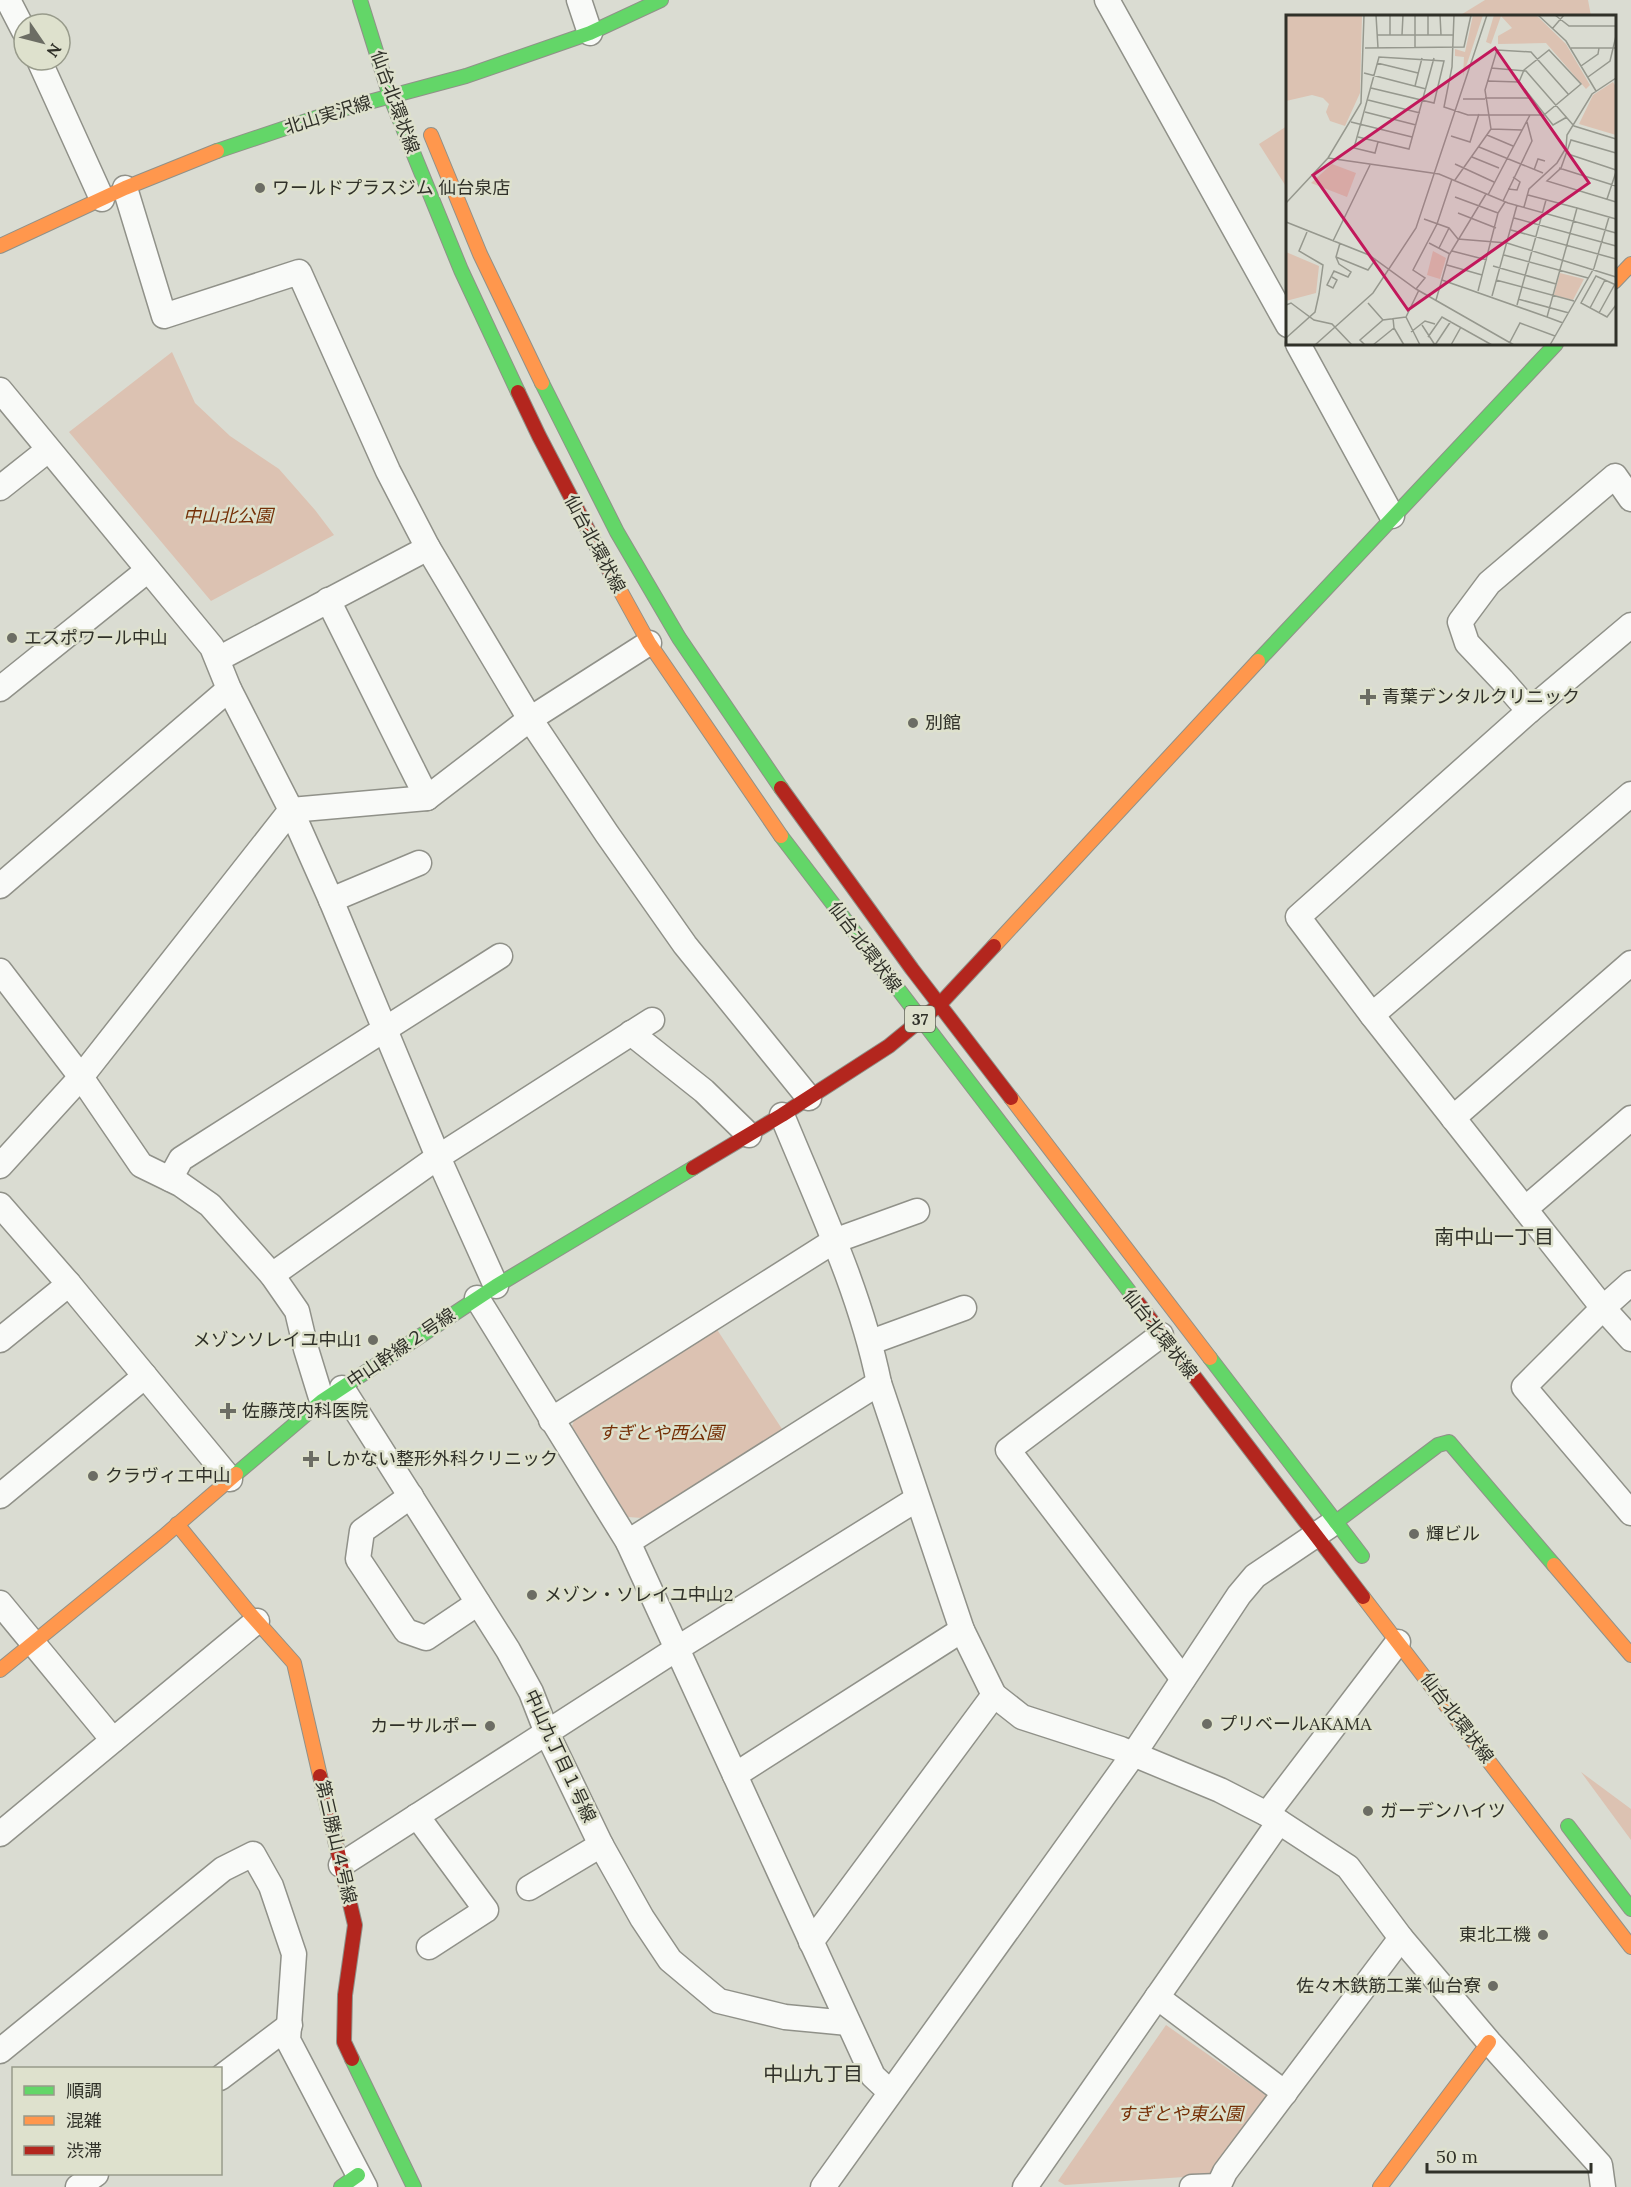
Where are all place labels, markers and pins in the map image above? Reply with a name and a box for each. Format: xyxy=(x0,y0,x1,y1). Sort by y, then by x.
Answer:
place label: ワールドプラスジム 仙台泉店 xyxy=(272,176,510,199)
marker: ワールドプラスジム 仙台泉店 xyxy=(253,181,267,195)
place label: エスポワール中山 xyxy=(24,626,168,649)
marker: エスポワール中山 xyxy=(5,631,19,645)
place label: 青葉デンタルクリニック xyxy=(1382,685,1580,708)
marker: 青葉デンタルクリニック xyxy=(1359,688,1377,706)
place label: 別館 xyxy=(925,711,961,734)
marker: 別館 xyxy=(906,716,920,730)
place label: メゾンソレイユ中山1 xyxy=(193,1328,361,1351)
marker: メゾンソレイユ中山1 xyxy=(366,1333,380,1347)
place label: 佐藤茂内科医院 xyxy=(242,1399,368,1422)
marker: 佐藤茂内科医院 xyxy=(219,1402,237,1420)
place label: しかない整形外科クリニック xyxy=(324,1447,558,1470)
marker: しかない整形外科クリニック xyxy=(302,1450,320,1468)
place label: クラヴィエ中山 xyxy=(105,1464,231,1487)
marker: クラヴィエ中山 xyxy=(86,1469,100,1483)
place label: 輝ビル xyxy=(1426,1522,1480,1545)
marker: 輝ビル xyxy=(1407,1527,1421,1541)
place label: メゾン・ソレイユ中山2 xyxy=(544,1583,733,1606)
marker: メゾン・ソレイユ中山2 xyxy=(525,1588,539,1602)
place label: プリベールAKAMA xyxy=(1219,1712,1372,1735)
place label: カーサルポー xyxy=(370,1714,478,1737)
marker: プリベールAKAMA xyxy=(1200,1717,1214,1731)
marker: カーサルポー xyxy=(483,1719,497,1733)
place label: ガーデンハイツ xyxy=(1380,1799,1506,1822)
marker: ガーデンハイツ xyxy=(1361,1804,1375,1818)
place label: 東北工機 xyxy=(1459,1923,1531,1946)
marker: 東北工機 xyxy=(1536,1928,1550,1942)
place label: 佐々木鉄筋工業 仙台寮 xyxy=(1296,1974,1481,1997)
marker: 佐々木鉄筋工業 仙台寮 xyxy=(1486,1979,1500,1993)

